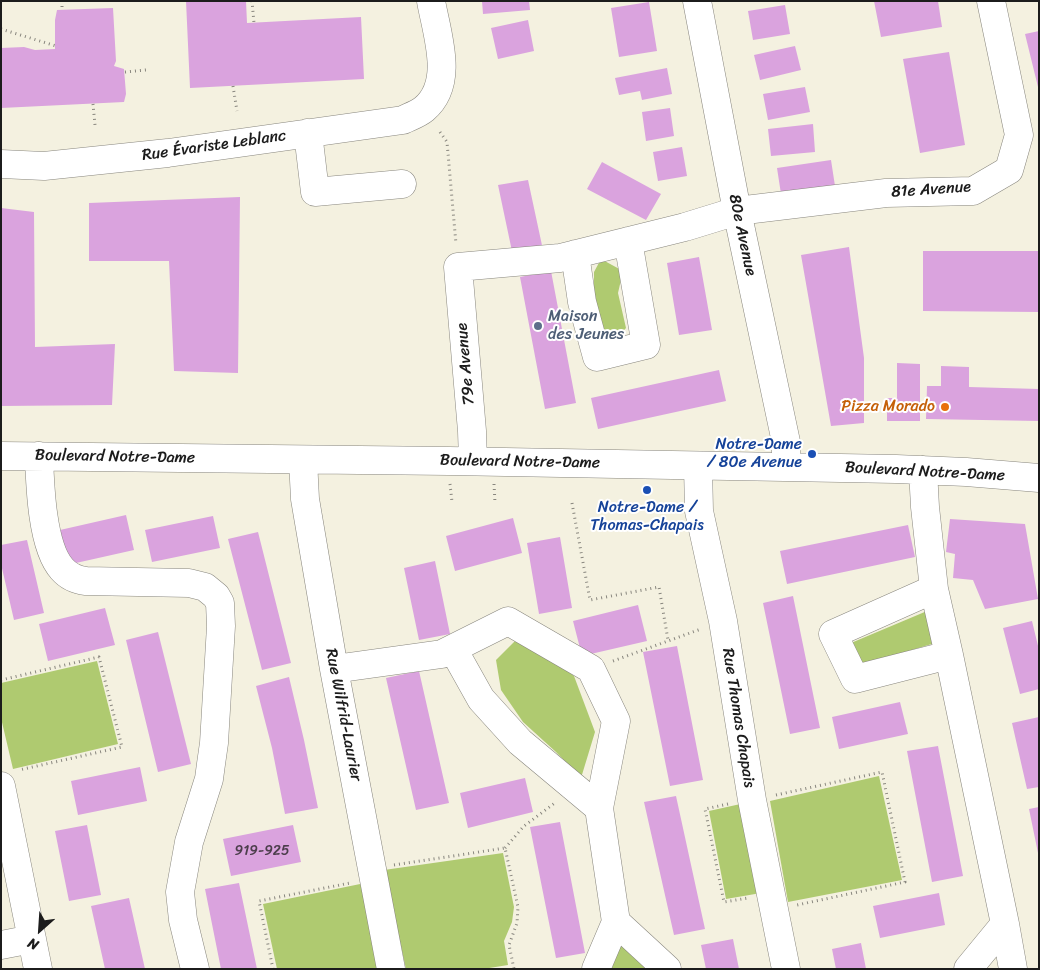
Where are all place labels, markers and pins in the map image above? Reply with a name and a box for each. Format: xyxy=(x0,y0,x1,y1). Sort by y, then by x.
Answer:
place label: Maison des Jeunes xyxy=(548,307,624,345)
marker: Maison des Jeunes xyxy=(532,320,544,332)
place label: Pizza Morado xyxy=(841,397,935,417)
marker: Pizza Morado xyxy=(939,401,951,413)
place label: Notre-Dame / 80e Avenue xyxy=(707,435,802,473)
marker: Notre-Dame / 80e Avenue xyxy=(806,448,818,460)
marker: Notre-Dame / Thomas-Chapais xyxy=(641,484,653,496)
place label: Notre-Dame / Thomas-Chapais xyxy=(590,498,704,536)

